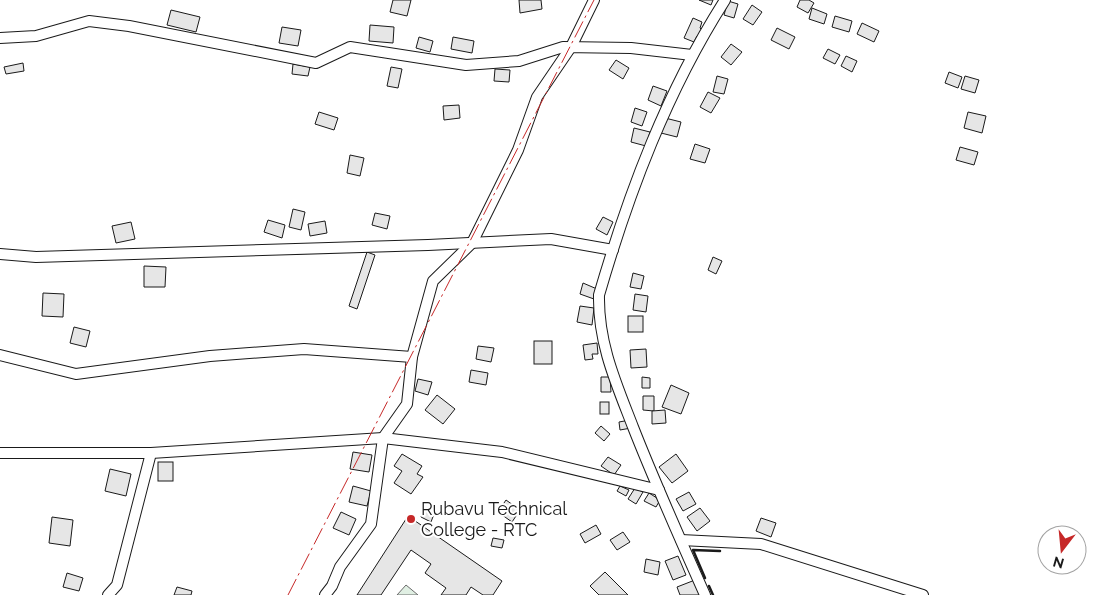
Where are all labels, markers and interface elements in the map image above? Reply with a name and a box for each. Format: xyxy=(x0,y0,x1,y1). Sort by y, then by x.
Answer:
place label: Rubavu Technical College - RTC xyxy=(421,498,567,540)
marker: Rubavu Technical College - RTC xyxy=(405,513,417,525)
north arrow xyxy=(1037,525,1087,575)
text: N xyxy=(1051,553,1066,572)

